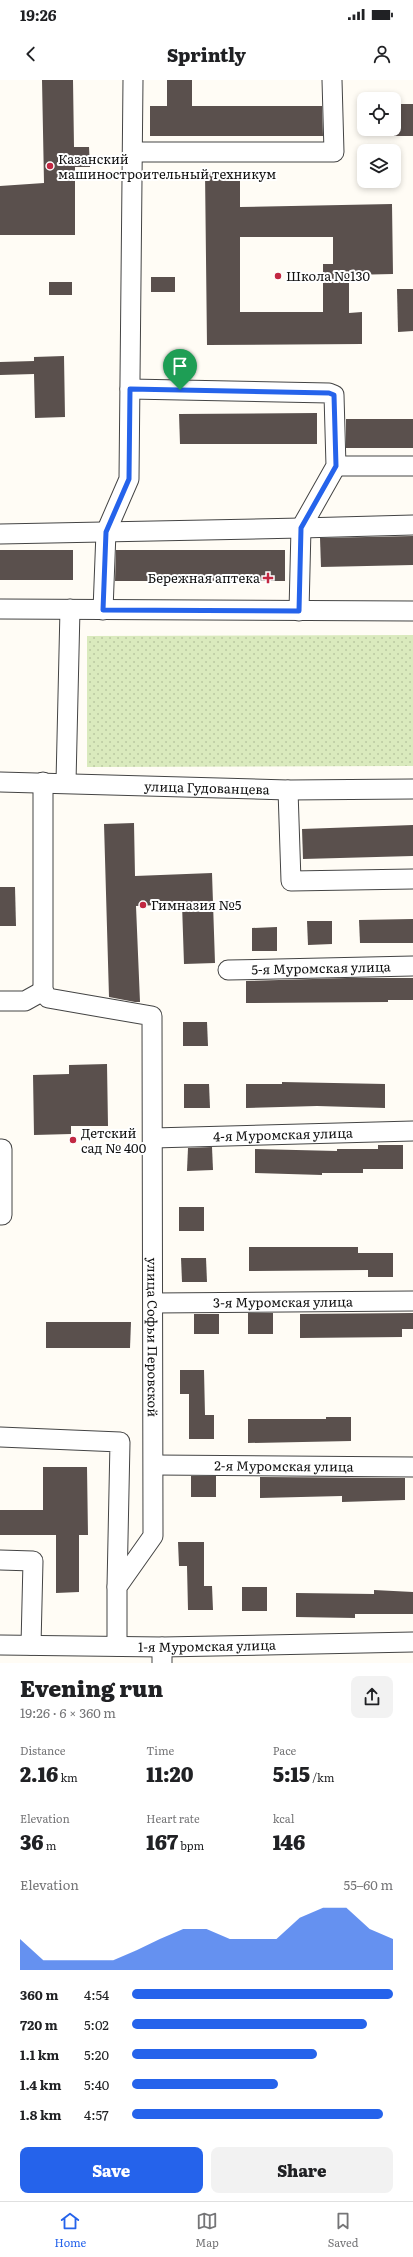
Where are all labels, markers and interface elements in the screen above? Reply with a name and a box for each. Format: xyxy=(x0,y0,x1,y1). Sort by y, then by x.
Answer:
text: 19:26 xyxy=(20,3,57,26)
text: Sprintly xyxy=(167,41,246,68)
icon: back xyxy=(20,43,42,65)
icon: person xyxy=(371,43,393,65)
map controls xyxy=(357,92,401,188)
button: locate xyxy=(357,92,401,136)
button: layers xyxy=(357,144,401,188)
place label: Казанский машиностроительный техникум xyxy=(58,149,276,183)
marker: Казанский машиностроительный техникум xyxy=(45,161,55,171)
place label: Школа №130 xyxy=(286,266,371,285)
marker: Школа №130 xyxy=(273,271,283,281)
pin xyxy=(163,349,197,390)
icon: arrive xyxy=(169,355,191,377)
place label: Бережная аптека xyxy=(148,568,260,587)
marker: Бережная аптека xyxy=(263,573,273,583)
street label: улица Гудованцева xyxy=(144,776,270,798)
place label: Гимназия №5 xyxy=(151,895,242,914)
marker: Гимназия №5 xyxy=(138,900,148,910)
street label: 5-я Муромская улица xyxy=(251,956,391,978)
place label: Детский сад № 400 xyxy=(81,1123,147,1157)
street label: 4-я Муромская улица xyxy=(213,1123,353,1145)
marker: Детский сад № 400 xyxy=(68,1135,78,1145)
street label: улица Софьи Перовской xyxy=(143,1257,163,1417)
street label: 3-я Муромская улица xyxy=(213,1291,353,1312)
street label: 2-я Муромская улица xyxy=(214,1455,354,1476)
street label: 1-я Муромская улица xyxy=(138,1635,276,1656)
text: Evening run xyxy=(20,1671,163,1704)
button: share xyxy=(351,1676,393,1718)
text: 19:26 · 6 × 360 m xyxy=(20,1703,116,1722)
text: Distance xyxy=(20,1742,65,1758)
text: Time xyxy=(146,1742,174,1758)
text: Pace xyxy=(273,1742,296,1758)
text: 2.16 xyxy=(20,1758,58,1788)
text: 11:20 xyxy=(146,1758,193,1788)
text: 5:15 xyxy=(273,1758,310,1788)
text: km xyxy=(58,1769,78,1785)
text: /km xyxy=(310,1769,334,1785)
text: Elevation xyxy=(20,1810,70,1826)
text: Heart rate xyxy=(146,1810,200,1826)
text: kcal xyxy=(273,1810,294,1826)
text: 36 xyxy=(20,1826,44,1856)
text: 167 xyxy=(146,1826,178,1856)
text: 146 xyxy=(273,1826,305,1856)
text: m xyxy=(44,1837,56,1853)
text: bpm xyxy=(178,1837,204,1853)
text: Elevation xyxy=(20,1875,79,1894)
text: 55–60 m xyxy=(344,1875,393,1894)
text: 360 m xyxy=(20,1985,58,2004)
text: 4:54 xyxy=(84,1985,109,2004)
text: 720 m xyxy=(20,2015,58,2034)
text: 5:02 xyxy=(84,2015,109,2034)
text: 1.1 km xyxy=(20,2045,59,2064)
text: 5:20 xyxy=(84,2045,109,2064)
text: 1.4 km xyxy=(20,2075,61,2094)
text: 5:40 xyxy=(84,2075,109,2094)
text: 1.8 km xyxy=(20,2105,62,2124)
text: 4:57 xyxy=(84,2105,109,2124)
button: Save xyxy=(20,2147,203,2193)
button: Share xyxy=(211,2147,393,2193)
tab: Home xyxy=(55,2210,86,2250)
tab: Map xyxy=(195,2210,219,2250)
tab: Saved xyxy=(328,2210,358,2250)

